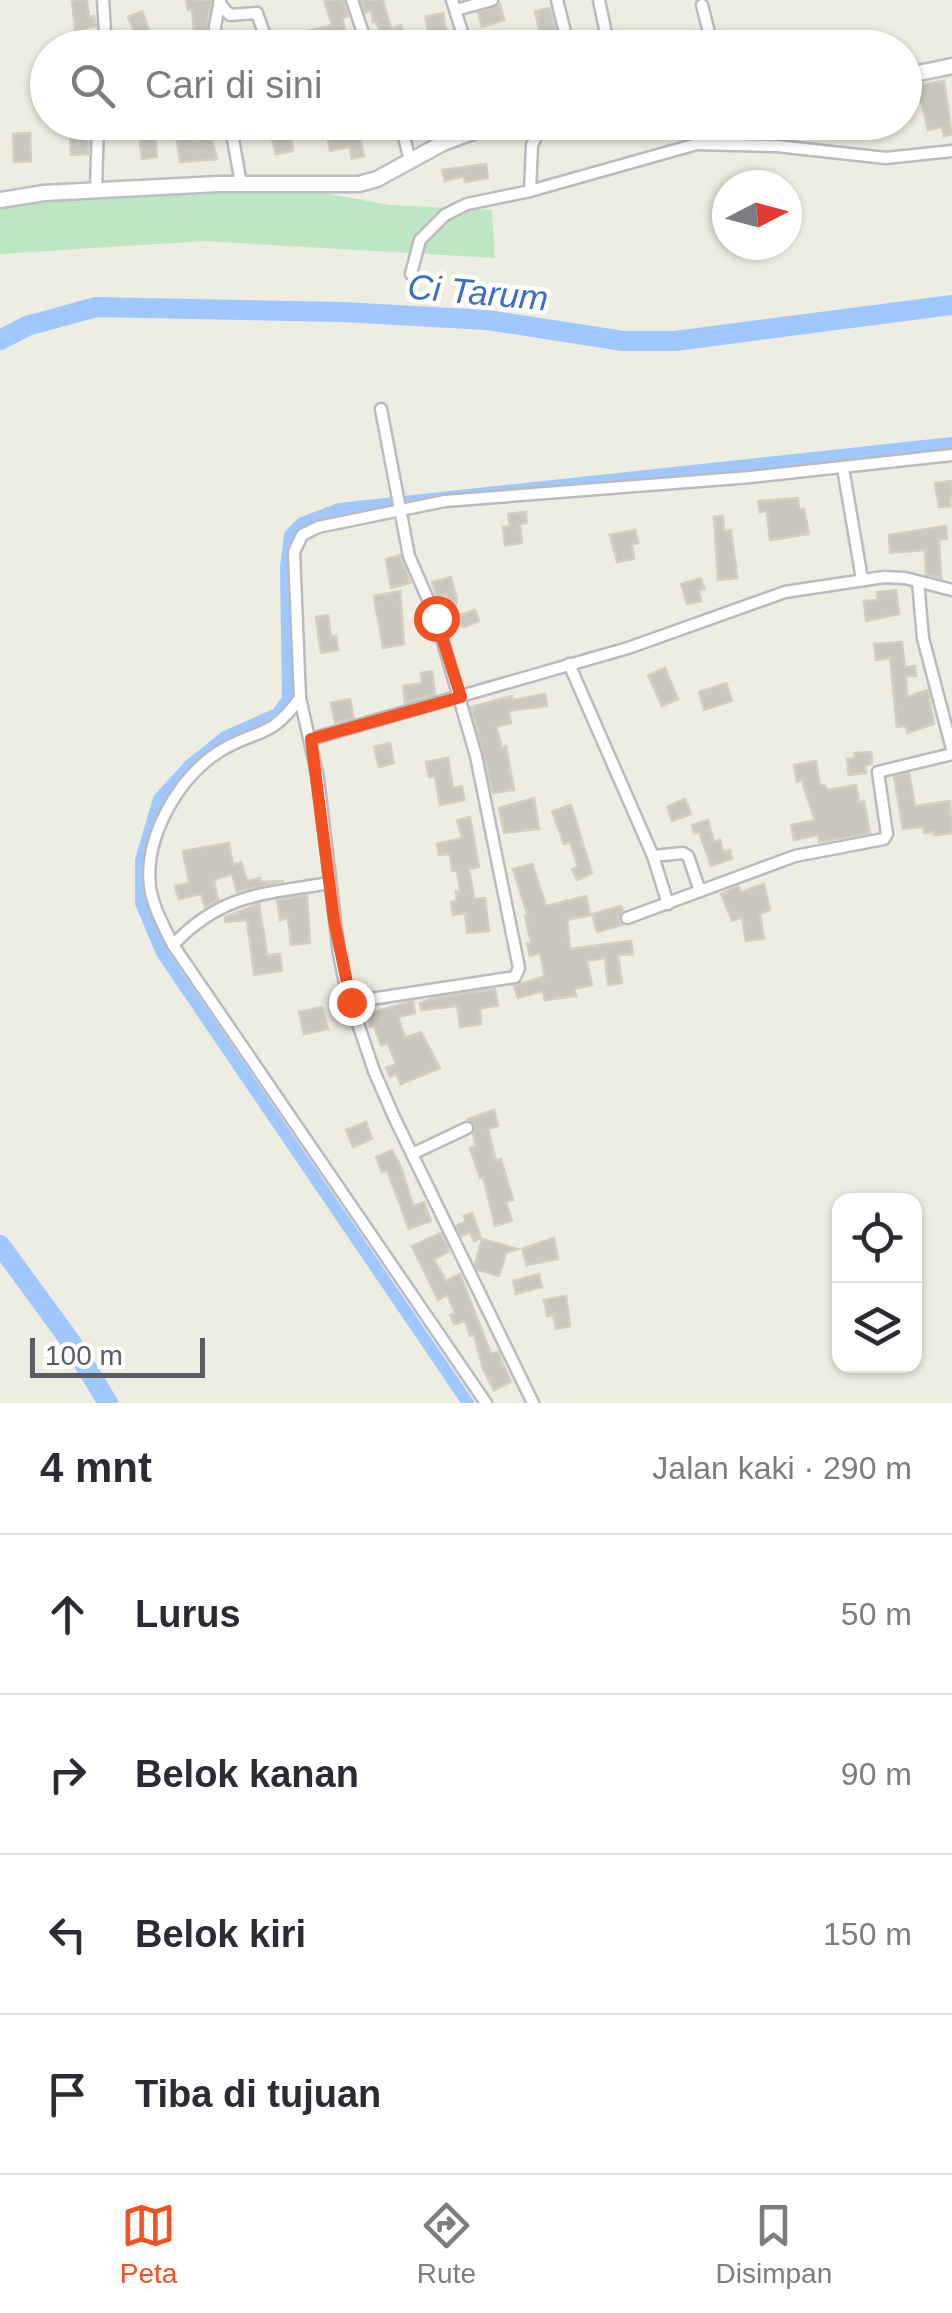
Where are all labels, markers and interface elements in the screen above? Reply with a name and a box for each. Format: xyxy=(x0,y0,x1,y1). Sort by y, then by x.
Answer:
search box xyxy=(30,30,922,140)
icon: search xyxy=(65,58,120,113)
text: Cari di sini xyxy=(145,64,322,106)
north arrow xyxy=(712,170,802,260)
water label: Ci Tarum xyxy=(406,266,550,318)
route start xyxy=(414,596,460,642)
route end xyxy=(329,980,375,1026)
map controls xyxy=(832,1193,922,1373)
button: locate xyxy=(832,1193,922,1283)
button: layers xyxy=(832,1283,922,1373)
scale bar xyxy=(30,1333,205,1378)
text: 100 m xyxy=(45,1340,123,1371)
text: 4 mnt xyxy=(40,1444,152,1491)
text: Jalan kaki · 290 m xyxy=(652,1450,912,1486)
icon: ahead xyxy=(40,1587,95,1642)
text: Lurus xyxy=(135,1593,241,1635)
text: 50 m xyxy=(841,1596,912,1632)
icon: right xyxy=(40,1747,95,1802)
text: Belok kanan xyxy=(135,1753,359,1795)
text: 90 m xyxy=(841,1756,912,1792)
icon: left xyxy=(40,1907,95,1962)
text: Belok kiri xyxy=(135,1913,306,1955)
text: 150 m xyxy=(823,1916,912,1952)
icon: arrive xyxy=(40,2067,95,2122)
text: Tiba di tujuan xyxy=(135,2073,381,2115)
tab: Peta xyxy=(120,2198,177,2290)
tab: Rute xyxy=(417,2198,476,2290)
tab: Disimpan xyxy=(716,2198,832,2290)

